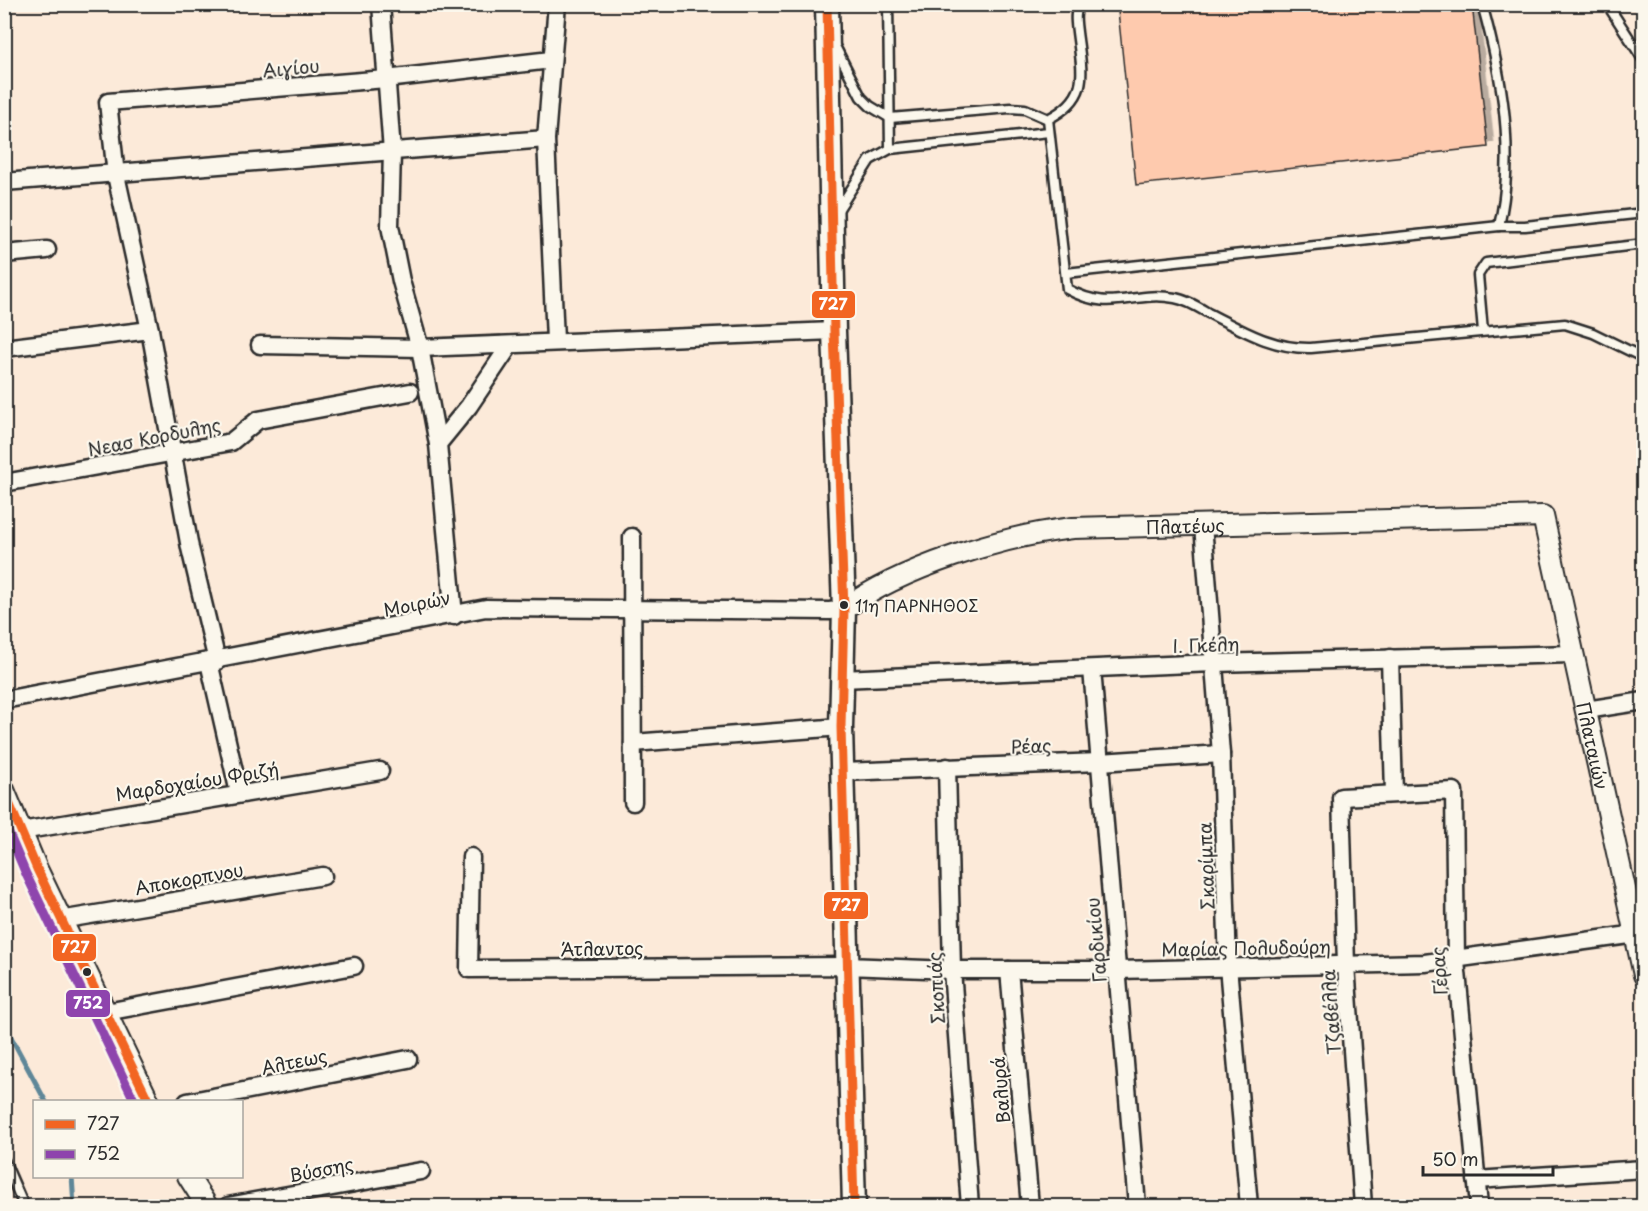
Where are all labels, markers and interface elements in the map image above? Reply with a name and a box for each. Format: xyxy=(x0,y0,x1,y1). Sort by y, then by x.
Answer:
street label: Αιγίου xyxy=(261,51,321,83)
line badge: 727 xyxy=(811,290,856,319)
text: 727 xyxy=(819,291,848,315)
street label: Νεασ Κορδυλης xyxy=(85,410,223,462)
street label: Πλατέως xyxy=(1145,511,1225,540)
street label: Μοιρών xyxy=(381,583,453,623)
place label: 11η ΠΑΡΝΗΘΟΣ xyxy=(855,593,978,617)
marker: 11η ΠΑΡΝΗΘΟΣ xyxy=(838,599,850,611)
street label: Ι. Γκέλη xyxy=(1172,629,1240,659)
street label: Πλαταιών xyxy=(1571,699,1616,792)
street label: Ρέας xyxy=(1010,731,1052,759)
street label: Μαρδοχαίου Φριζή xyxy=(113,755,281,807)
street label: Σκαρίμπα xyxy=(1190,822,1220,910)
street label: Αποκορπνου xyxy=(133,855,245,901)
line badge: 727 xyxy=(823,891,869,920)
text: 727 xyxy=(832,892,861,916)
street label: Γαρδικίου xyxy=(1078,896,1112,984)
street label: Μαρίας Πολυδούρη xyxy=(1161,932,1331,962)
line badge: 727 xyxy=(52,933,97,962)
text: 727 xyxy=(61,934,90,958)
street label: Άτλαντος xyxy=(560,934,644,962)
street label: Γέρας xyxy=(1423,946,1453,996)
street label: Σκοπιάς xyxy=(920,951,950,1025)
unlabelled marker xyxy=(81,966,93,978)
street label: Τζαβέλλα xyxy=(1314,968,1346,1056)
line badge: 752 xyxy=(65,989,111,1018)
text: 752 xyxy=(73,990,103,1014)
street label: Αλτεως xyxy=(259,1041,329,1081)
street label: Βαλυρά xyxy=(984,1055,1016,1124)
legend xyxy=(33,1100,243,1178)
text: 727 xyxy=(87,1109,119,1136)
text: 752 xyxy=(87,1139,120,1166)
scale bar xyxy=(1423,1139,1554,1177)
text: 50 m xyxy=(1432,1145,1479,1172)
street label: Βύσσης xyxy=(286,1150,356,1188)

